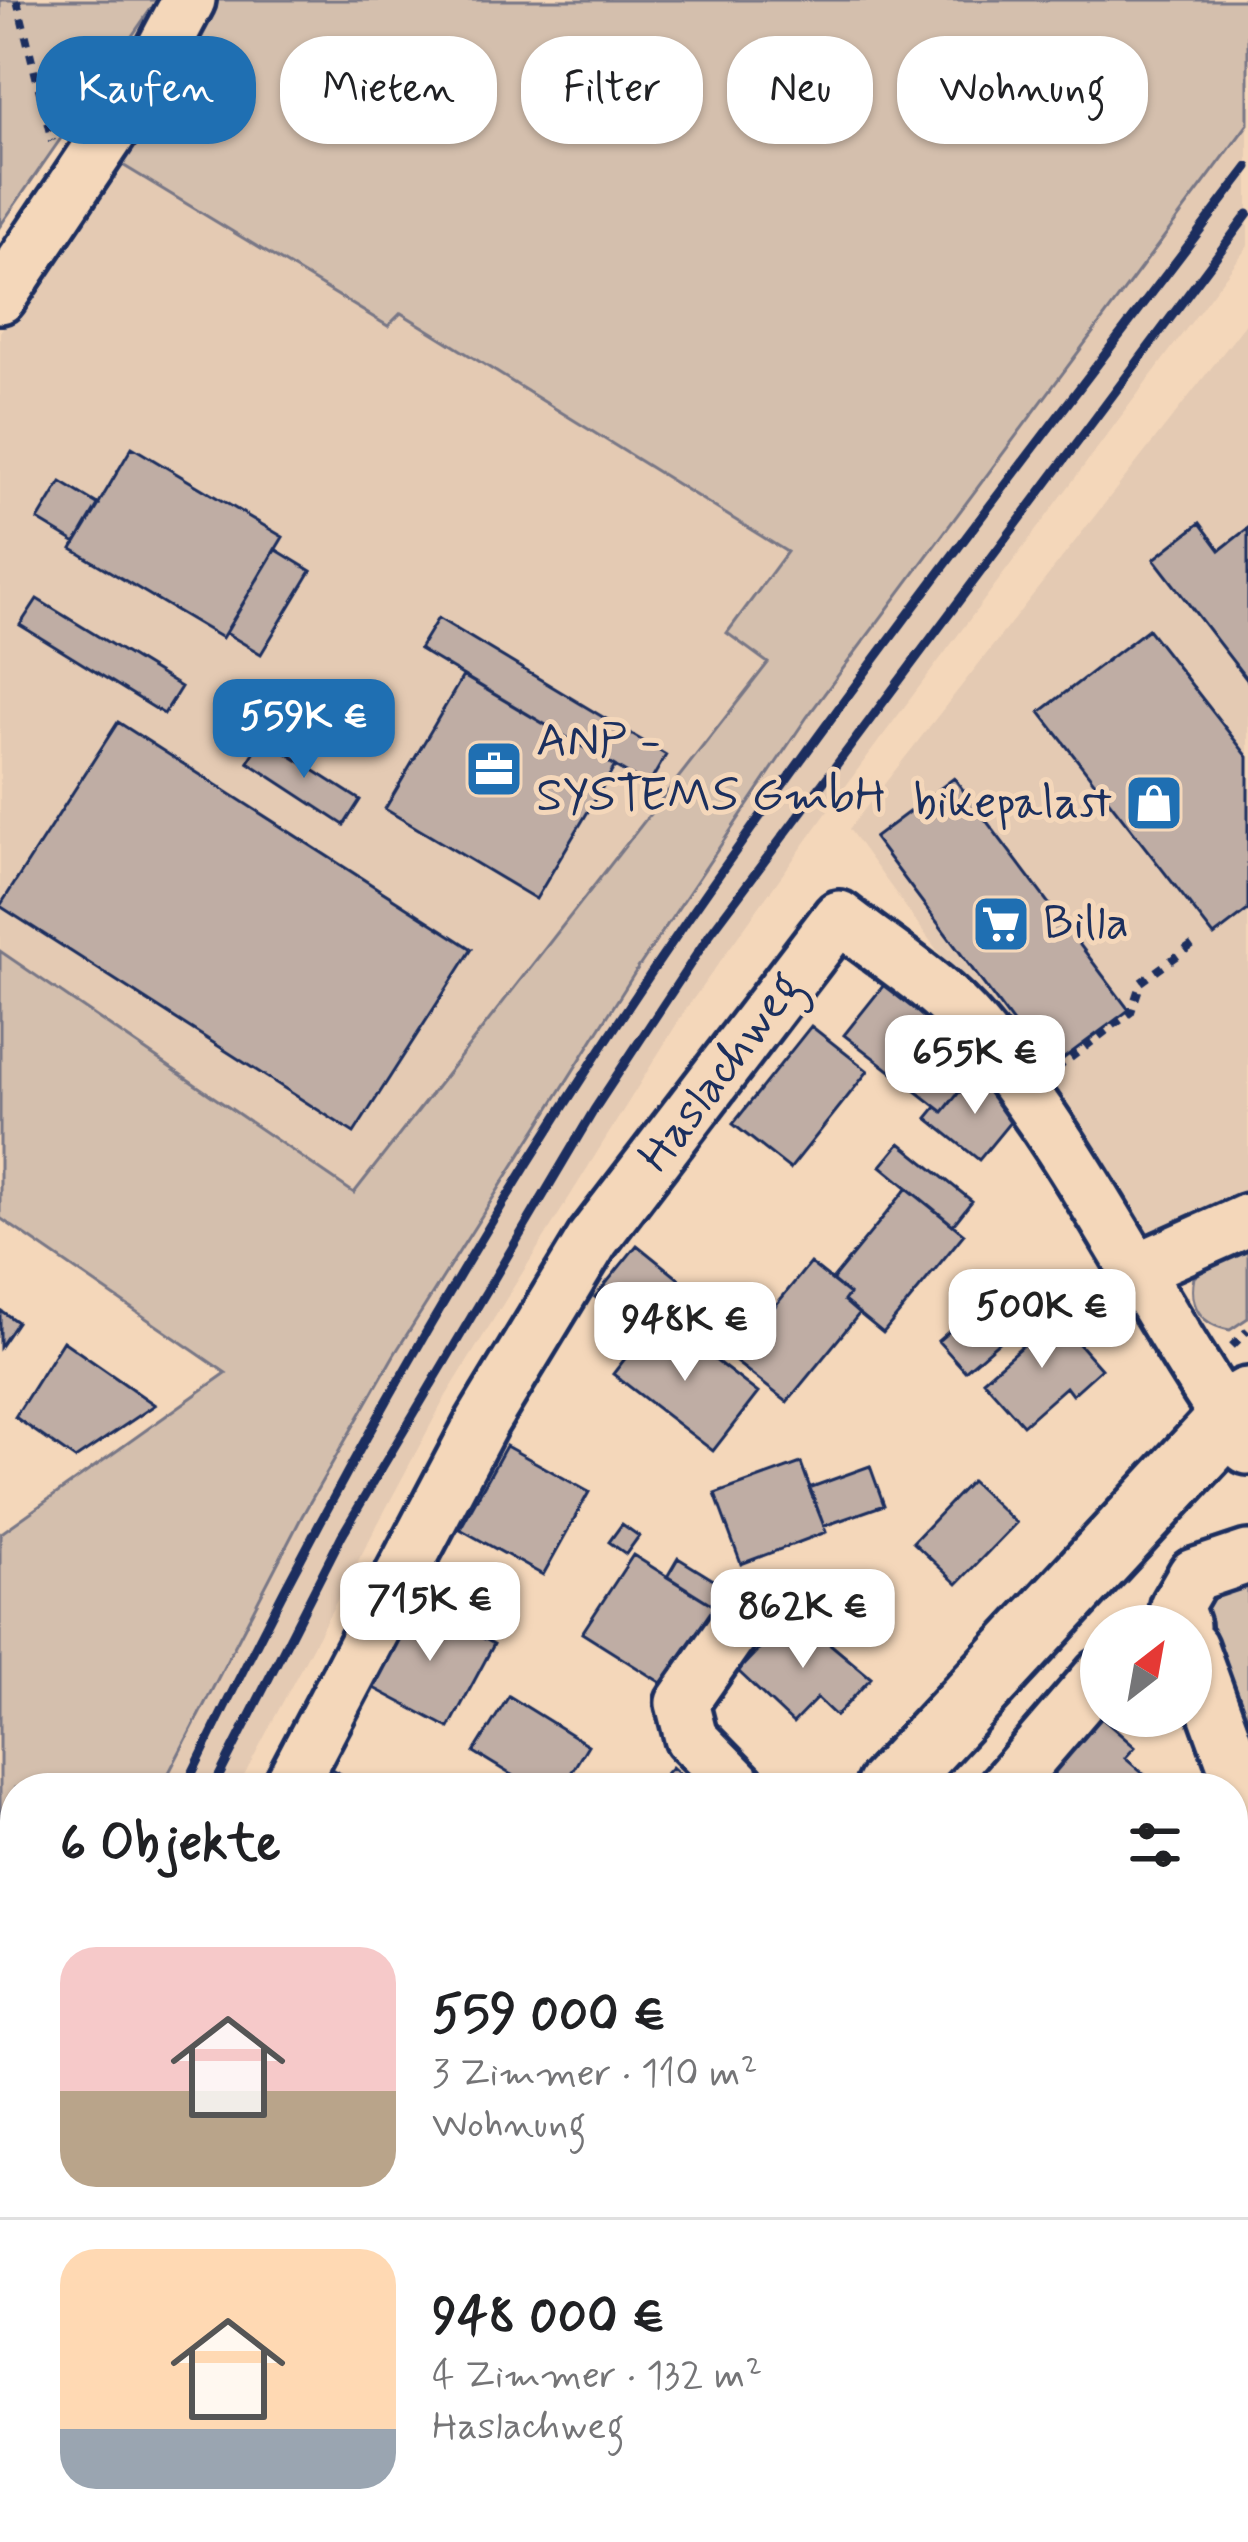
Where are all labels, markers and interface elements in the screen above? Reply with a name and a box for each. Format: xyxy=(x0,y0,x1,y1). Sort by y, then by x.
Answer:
chip: Kaufen xyxy=(36,36,256,144)
chip: Mieten xyxy=(280,36,497,144)
chip: Filter xyxy=(521,36,703,144)
chip: Neu xyxy=(727,36,873,144)
chip: Wohnung xyxy=(897,36,1148,144)
pin: 559K € xyxy=(206,679,402,781)
text: 559K € xyxy=(240,692,368,743)
place label: ANP - SYSTEMS GmbH xyxy=(536,710,886,828)
office icon: ANP - SYSTEMS GmbH xyxy=(463,738,525,800)
place label: bikepalast xyxy=(913,772,1112,835)
shop icon: bikepalast xyxy=(1123,772,1185,834)
supermarket icon: Billa xyxy=(970,893,1032,955)
place label: Billa xyxy=(1043,893,1129,956)
street label: Haslachweg xyxy=(625,958,821,1189)
pin: 655K € xyxy=(877,1015,1073,1117)
text: 655K € xyxy=(912,1028,1038,1079)
pin: 500K € xyxy=(944,1269,1140,1371)
pin: 948K € xyxy=(587,1282,783,1384)
text: 500K € xyxy=(976,1282,1108,1333)
text: 948K € xyxy=(621,1295,749,1346)
pin: 715K € xyxy=(332,1562,528,1664)
pin: 862K € xyxy=(705,1569,901,1671)
text: 715K € xyxy=(367,1575,493,1626)
text: 862K € xyxy=(738,1582,868,1633)
north arrow xyxy=(1080,1605,1212,1737)
map controls xyxy=(1080,1605,1212,1737)
text: 6 Objekte xyxy=(60,1812,281,1878)
icon: filters xyxy=(1122,1812,1188,1878)
text: 559 000 € xyxy=(432,1983,666,2049)
icon: home xyxy=(156,1995,300,2139)
text: 3 Zimmer · 110 m² xyxy=(432,2049,758,2100)
text: Wohnung xyxy=(432,2100,586,2151)
text: 948 000 € xyxy=(432,2285,665,2351)
icon: home xyxy=(156,2297,300,2441)
text: 4 Zimmer · 132 m² xyxy=(432,2351,762,2402)
text: Haslachweg xyxy=(432,2402,625,2453)

